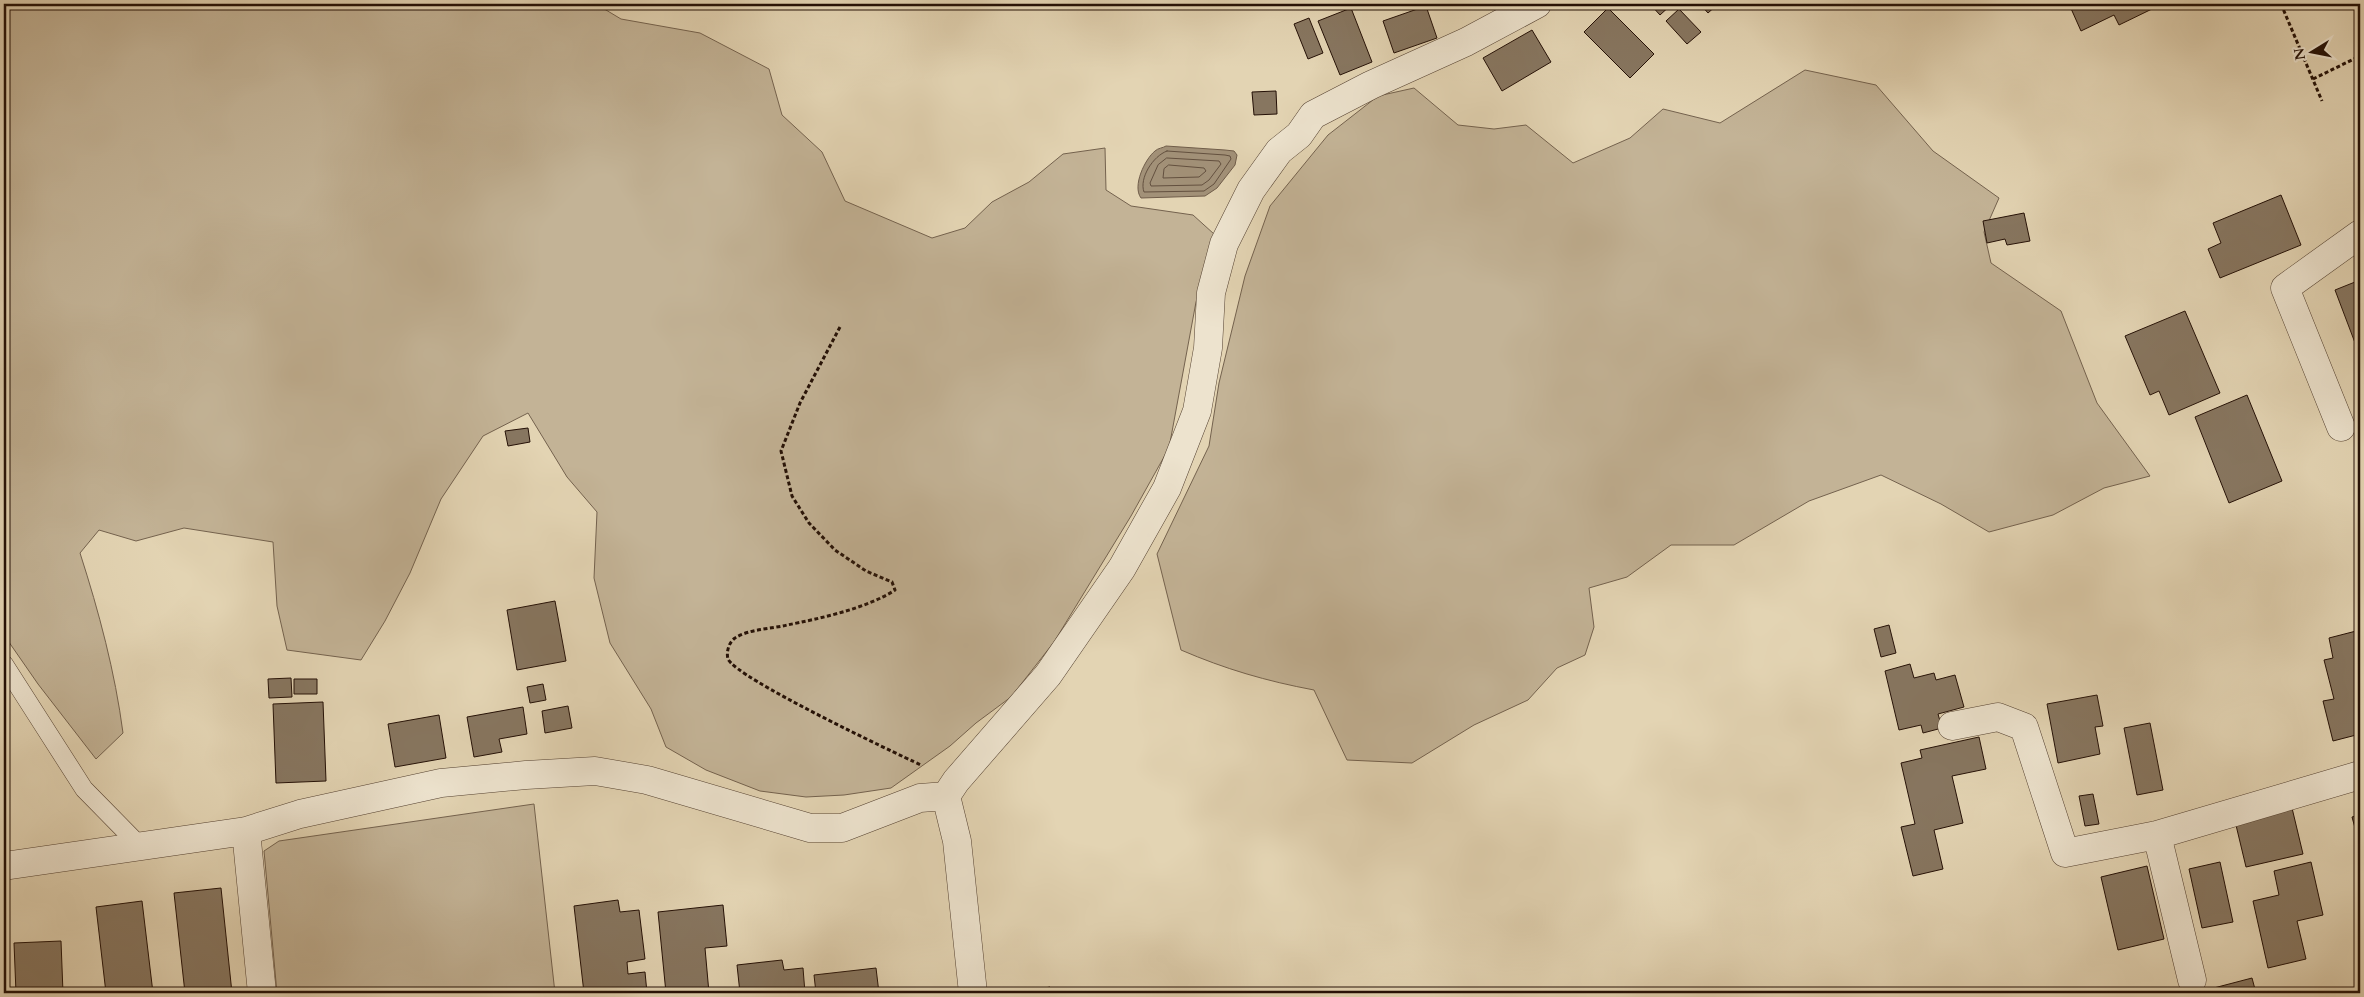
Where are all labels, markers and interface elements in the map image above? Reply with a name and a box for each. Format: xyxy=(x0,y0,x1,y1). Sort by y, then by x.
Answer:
north arrow xyxy=(2286,28,2336,78)
text: N xyxy=(2289,47,2310,62)

